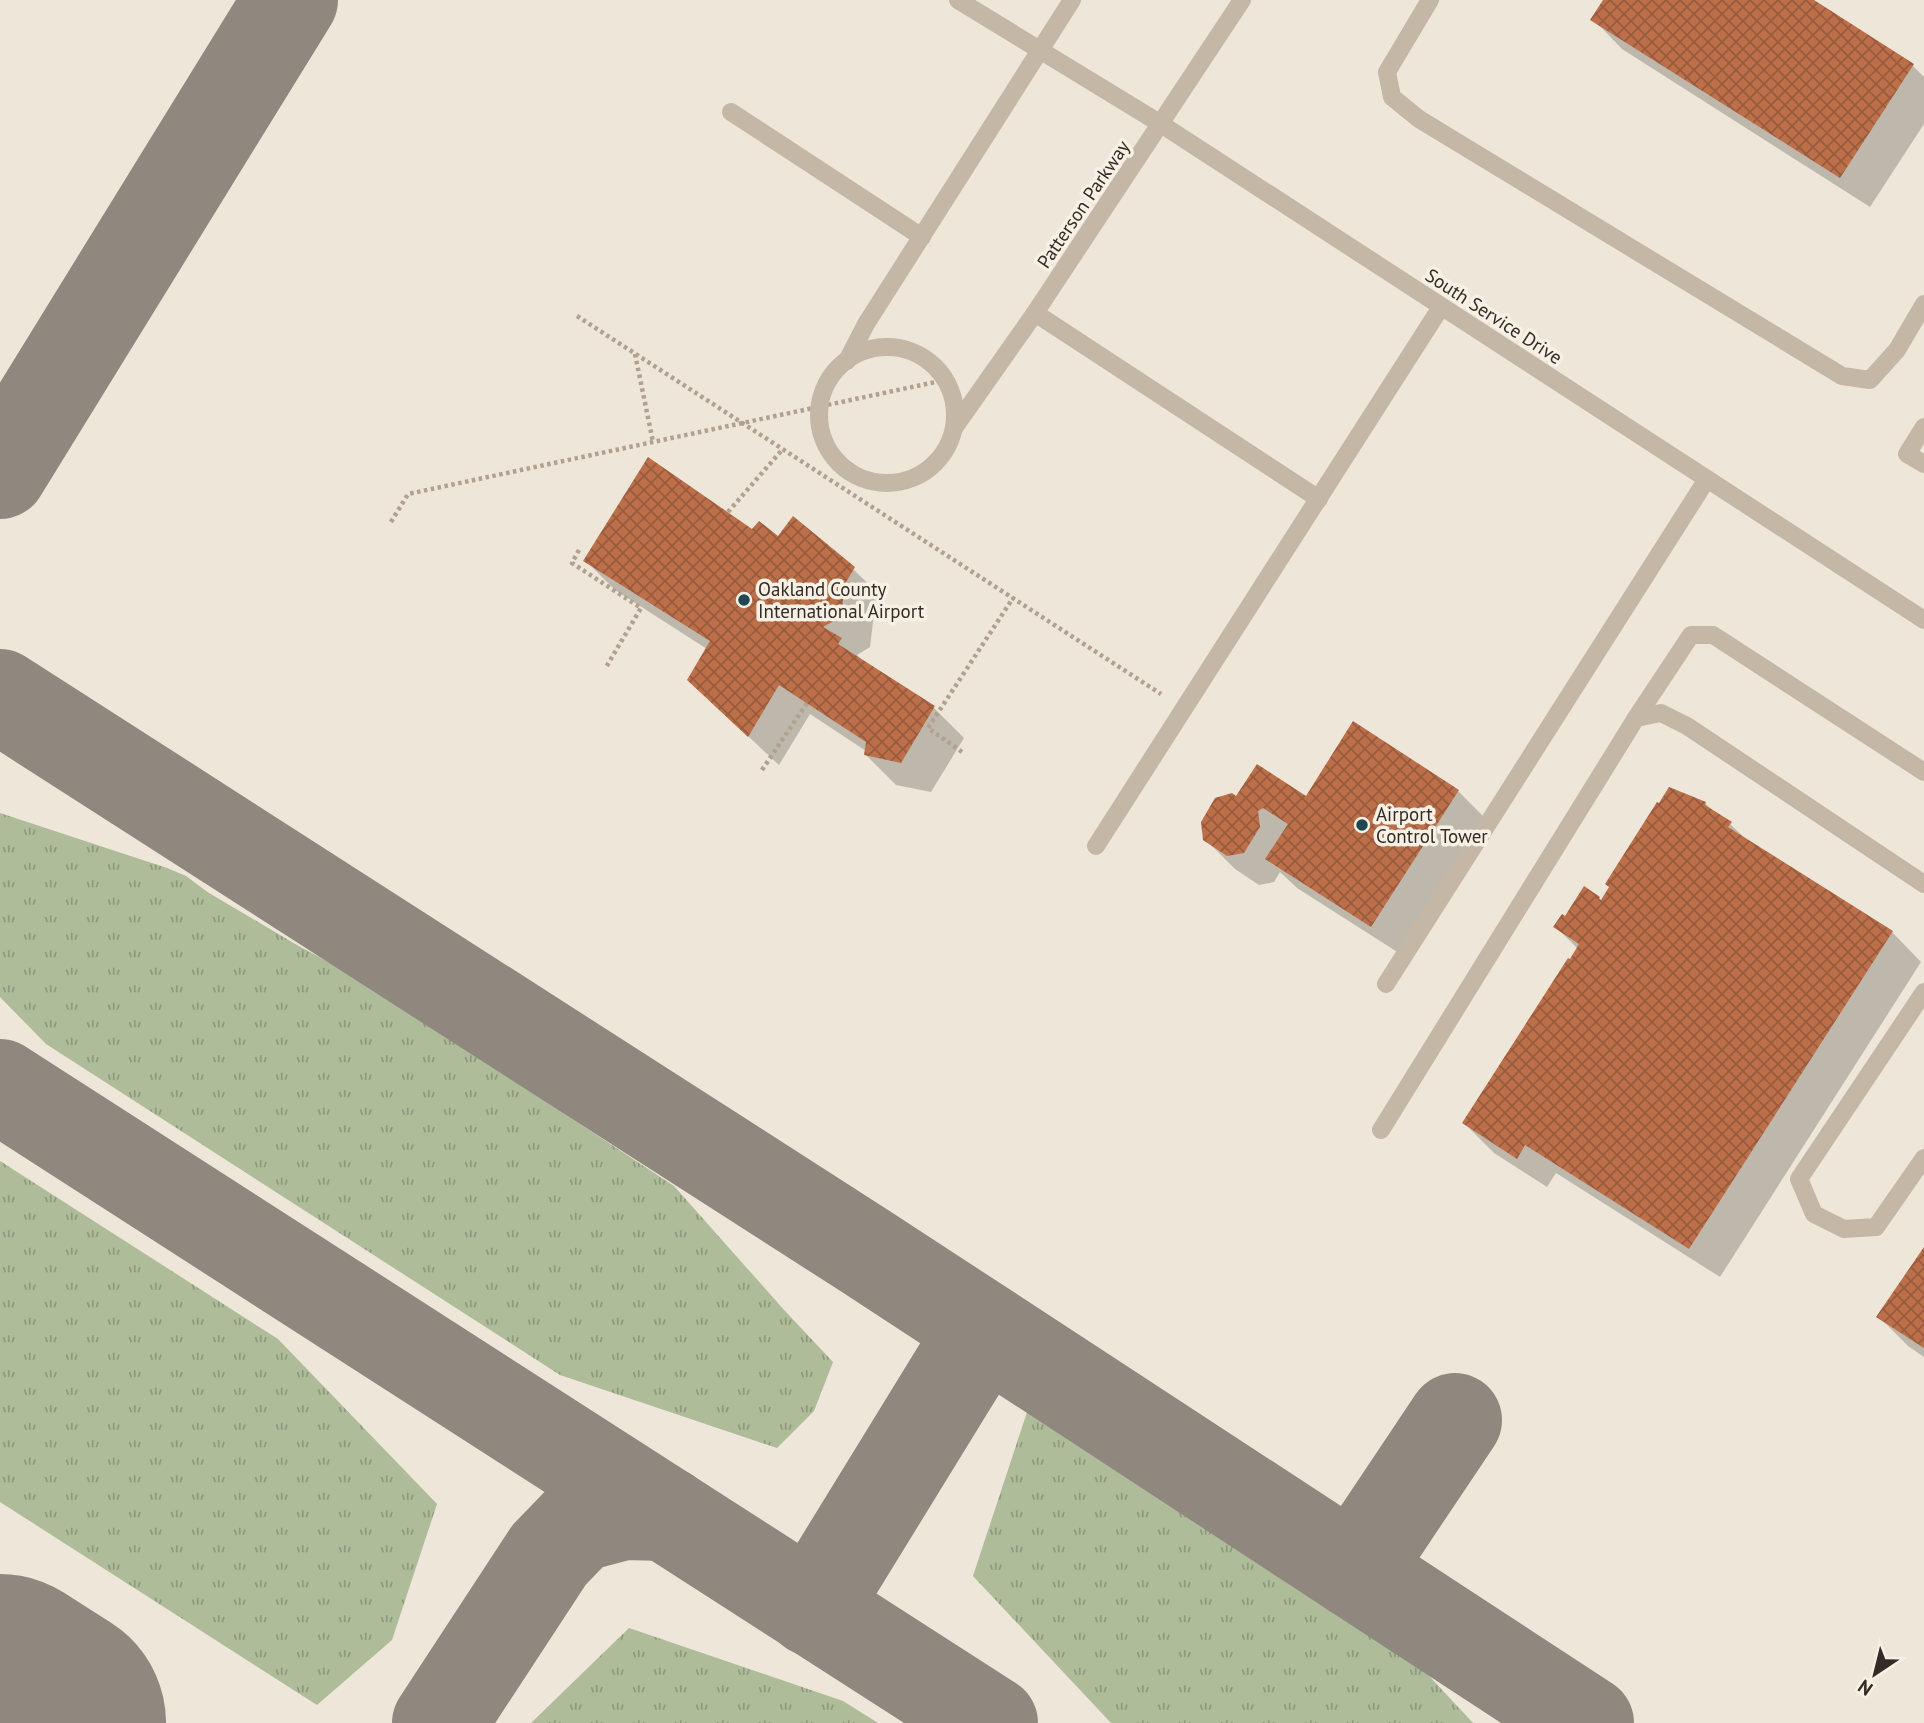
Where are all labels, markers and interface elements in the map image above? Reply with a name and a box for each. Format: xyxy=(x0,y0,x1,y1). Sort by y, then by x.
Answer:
street label: Patterson Parkway xyxy=(1031,135,1135,272)
street label: South Service Drive xyxy=(1421,263,1567,369)
place label: Oakland County International Airport xyxy=(758,577,925,623)
marker: Oakland County International Airport xyxy=(736,592,752,608)
place label: Airport Control Tower xyxy=(1376,802,1488,848)
marker: Airport Control Tower xyxy=(1354,817,1370,833)
north arrow xyxy=(1840,1639,1910,1709)
text: N xyxy=(1853,1675,1877,1701)

